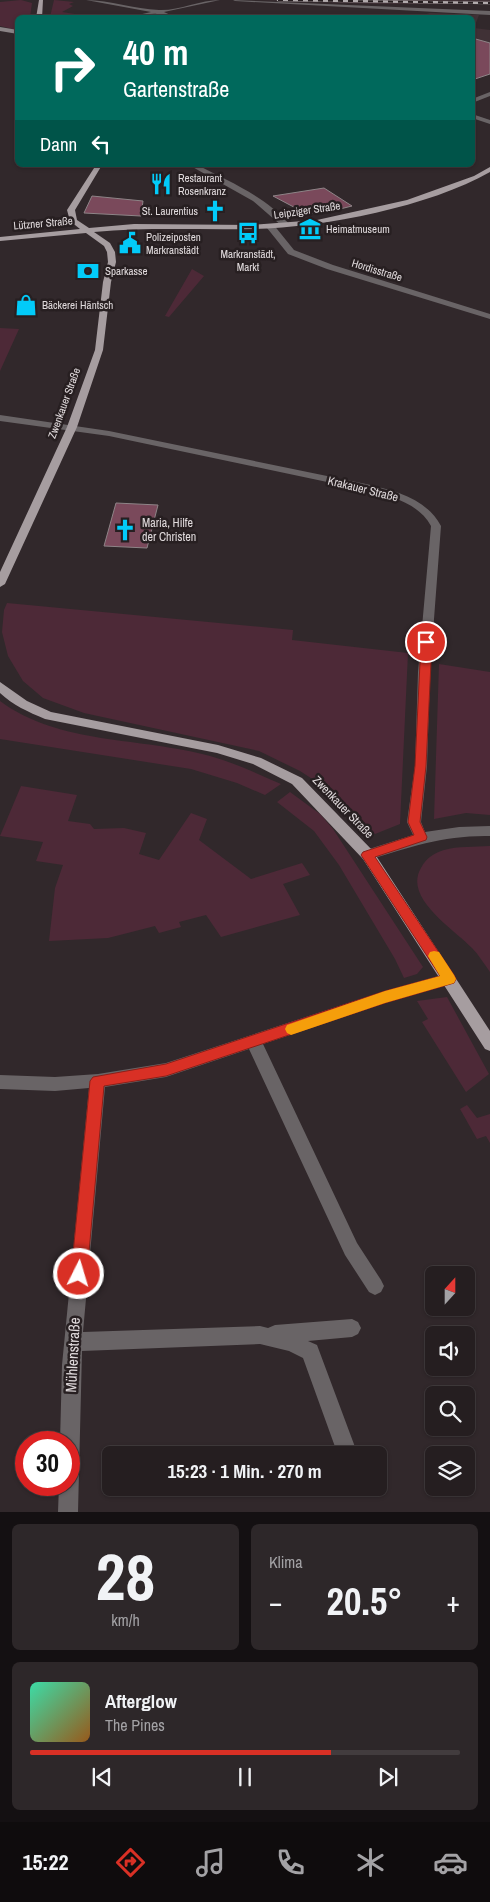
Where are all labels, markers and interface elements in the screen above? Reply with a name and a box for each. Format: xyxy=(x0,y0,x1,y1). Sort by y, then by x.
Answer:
text: 40 m xyxy=(123,29,188,76)
icon: right xyxy=(40,35,105,100)
text: Gartenstraße xyxy=(123,74,229,104)
icon: left xyxy=(87,130,115,158)
text: Dann xyxy=(40,131,77,157)
restaurant icon: Restaurant Rosenkranz xyxy=(148,171,174,197)
place label: Restaurant Rosenkranz xyxy=(178,171,227,198)
church icon: St. Laurentius xyxy=(202,198,228,224)
street label: Leipziger Straße xyxy=(273,198,341,222)
place label: St. Laurentius xyxy=(142,204,198,218)
street label: Lützner Straße xyxy=(13,213,73,233)
museum icon: Heimatmuseum xyxy=(297,216,323,242)
bus stop icon: Markranstädt, Markt xyxy=(235,220,261,246)
place label: Heimatmuseum xyxy=(326,222,390,236)
public building icon: Polizeiposten Markranstädt xyxy=(117,230,143,256)
place label: Polizeiposten Markranstädt xyxy=(146,230,201,257)
place label: Markranstädt, Markt xyxy=(220,247,276,274)
street label: Hordisstraße xyxy=(350,256,404,284)
bank icon: Sparkasse xyxy=(75,258,101,284)
place label: Sparkasse xyxy=(105,264,148,278)
shop icon: Bäckerei Häntsch xyxy=(13,292,39,318)
place label: Bäckerei Häntsch xyxy=(42,298,113,312)
street label: Zwenkauer Straße xyxy=(45,366,83,440)
street label: Krakauer Straße xyxy=(326,473,400,505)
place label: Maria, Hilfe der Christen xyxy=(142,515,196,545)
church icon: Maria, Hilfe der Christen xyxy=(112,517,138,543)
pin xyxy=(405,621,447,663)
icon: arrive xyxy=(412,628,440,656)
street label: Zwenkauer Straße xyxy=(309,772,377,842)
position arrow xyxy=(52,1247,104,1299)
north arrow xyxy=(425,1266,475,1316)
map controls xyxy=(425,1266,475,1496)
street label: Mühlenstraße xyxy=(60,1317,85,1393)
button: sound xyxy=(425,1326,475,1376)
button: search xyxy=(425,1386,475,1436)
speed limit sign: 30 xyxy=(15,1431,80,1496)
button: layers xyxy=(425,1446,475,1496)
text: 15:23 · 1 Min. · 270 m xyxy=(167,1458,322,1484)
text: 28 xyxy=(96,1533,155,1620)
text: Klima xyxy=(269,1551,303,1573)
text: 20.5° xyxy=(327,1576,402,1627)
text: − xyxy=(269,1583,282,1621)
text: + xyxy=(447,1583,460,1621)
text: km/h xyxy=(111,1609,140,1631)
text: Afterglow xyxy=(105,1688,177,1714)
text: The Pines xyxy=(105,1714,165,1736)
icon: previous xyxy=(88,1763,116,1791)
icon: pause xyxy=(231,1763,259,1791)
icon: next xyxy=(374,1763,402,1791)
icon: directions xyxy=(113,1845,148,1880)
icon: music xyxy=(193,1845,228,1880)
icon: phone xyxy=(273,1845,308,1880)
icon: climate xyxy=(353,1845,388,1880)
icon: car xyxy=(433,1845,468,1880)
text: 15:22 xyxy=(22,1847,69,1877)

